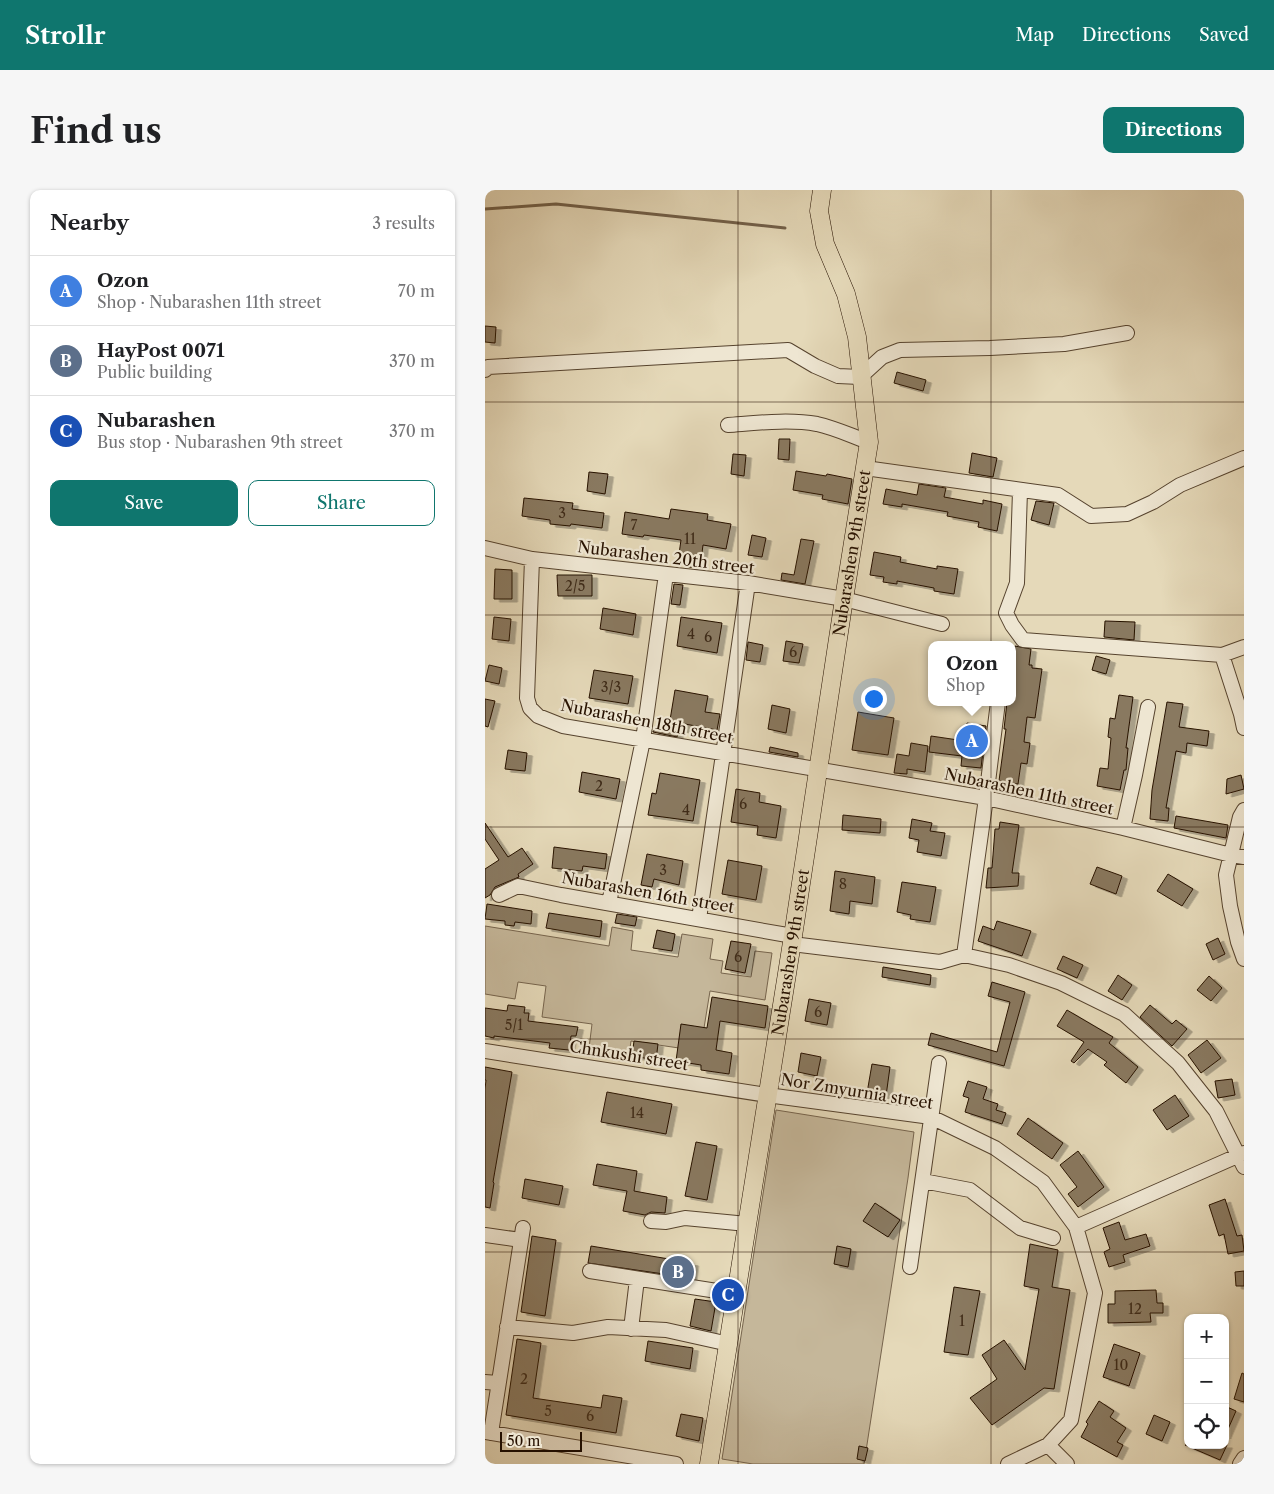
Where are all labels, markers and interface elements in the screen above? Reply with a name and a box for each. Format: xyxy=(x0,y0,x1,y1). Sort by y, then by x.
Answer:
text: Strollr xyxy=(25,21,105,50)
text: Map xyxy=(1015,24,1054,46)
text: Directions xyxy=(1082,24,1171,46)
text: Saved xyxy=(1199,24,1249,46)
button: Directions xyxy=(1103,107,1244,153)
text: Find us xyxy=(30,109,162,152)
text: Nearby xyxy=(50,210,129,235)
text: 3 results xyxy=(372,213,435,233)
text: Ozon xyxy=(97,269,149,292)
text: A xyxy=(60,281,72,301)
text: 70 m xyxy=(398,281,435,301)
text: Shop · Nubarashen 11th street xyxy=(97,292,321,312)
text: HayPost 0071 xyxy=(97,339,225,362)
text: B xyxy=(60,351,72,371)
text: 370 m xyxy=(389,351,435,371)
text: Public building xyxy=(97,362,212,382)
text: Nubarashen xyxy=(97,409,215,432)
text: C xyxy=(60,421,72,441)
text: 370 m xyxy=(389,421,435,441)
text: Bus stop · Nubarashen 9th street xyxy=(97,432,343,452)
street label: Nubarashen 9th street xyxy=(828,468,874,638)
button: Save xyxy=(50,480,238,526)
button: Share xyxy=(248,480,435,526)
house number: 3 xyxy=(558,504,566,522)
house number: 7 xyxy=(631,516,638,534)
house number: 11 xyxy=(684,530,696,548)
street label: Nubarashen 20th street xyxy=(576,536,756,578)
house number: 2/5 xyxy=(565,577,585,595)
house number: 4 xyxy=(687,625,695,643)
house number: 6 xyxy=(704,628,712,646)
popup xyxy=(928,641,1016,706)
house number: 6 xyxy=(789,643,797,661)
text: Ozon xyxy=(946,652,998,675)
text: Shop xyxy=(946,675,985,695)
house number: 3/3 xyxy=(601,678,621,696)
your location xyxy=(861,686,887,712)
street label: Nubarashen 18th street xyxy=(559,694,735,748)
pin: A xyxy=(956,722,988,760)
street label: Nubarashen 11th street xyxy=(943,763,1116,819)
house number: 2 xyxy=(595,777,603,795)
house number: 6 xyxy=(739,795,747,813)
house number: 4 xyxy=(682,801,690,819)
house number: 3 xyxy=(659,861,667,879)
street label: Nubarashen 16th street xyxy=(560,867,736,917)
street label: Nubarashen 9th street xyxy=(767,867,813,1037)
house number: 8 xyxy=(839,875,847,893)
house number: 6 xyxy=(734,948,742,966)
house number: 6 xyxy=(814,1003,822,1021)
house number: 5/1 xyxy=(505,1016,523,1034)
street label: Chnkushi street xyxy=(568,1036,690,1074)
street label: Nor Zmyurnia street xyxy=(779,1069,935,1113)
house number: 14 xyxy=(630,1104,644,1122)
pin: B xyxy=(662,1253,694,1291)
pin: C xyxy=(712,1276,744,1314)
house number: 12 xyxy=(1128,1300,1142,1318)
house number: 1 xyxy=(959,1312,965,1330)
map controls xyxy=(1184,1314,1229,1449)
button: + xyxy=(1184,1314,1229,1359)
house number: 10 xyxy=(1114,1356,1128,1374)
button: − xyxy=(1184,1359,1229,1404)
house number: 2 xyxy=(520,1370,528,1388)
house number: 5 xyxy=(544,1402,552,1420)
button: locate xyxy=(1184,1404,1229,1449)
house number: 6 xyxy=(586,1407,594,1425)
scale bar xyxy=(500,1429,583,1452)
text: 50 m xyxy=(507,1432,540,1450)

